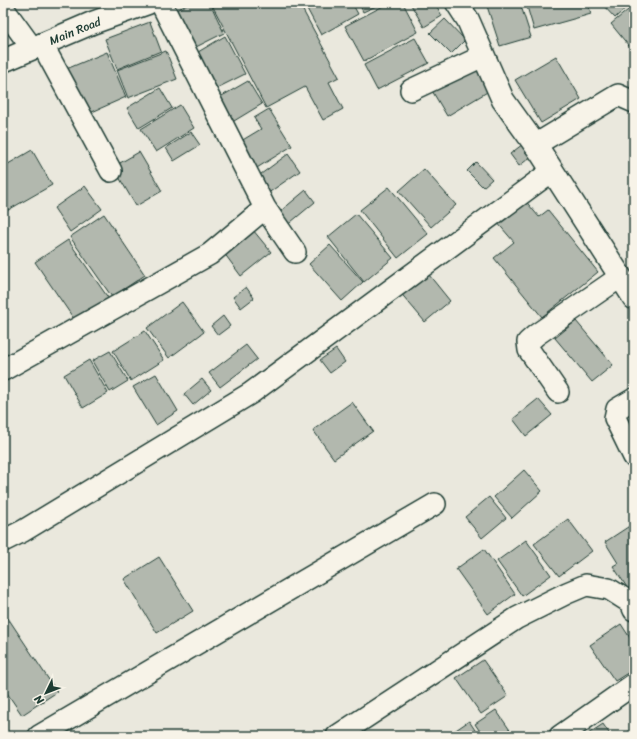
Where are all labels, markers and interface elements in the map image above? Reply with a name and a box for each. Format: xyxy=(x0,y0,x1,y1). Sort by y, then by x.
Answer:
street label: Main Road xyxy=(46,10,105,51)
north arrow xyxy=(26,673,66,713)
text: N xyxy=(29,690,49,709)

